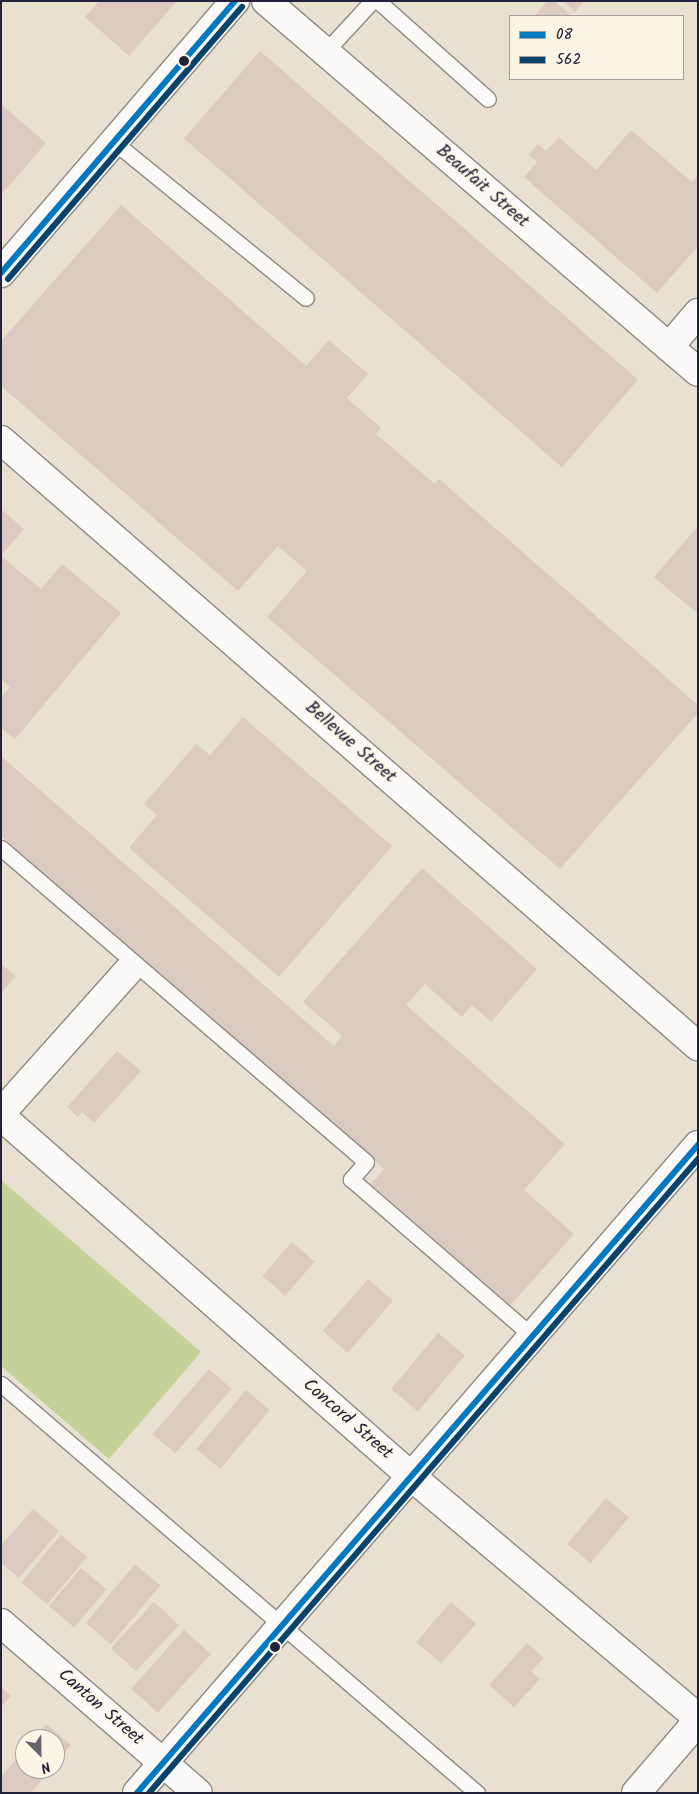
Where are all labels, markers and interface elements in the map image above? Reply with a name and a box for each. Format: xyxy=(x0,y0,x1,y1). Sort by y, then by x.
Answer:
legend xyxy=(509,15,684,80)
text: 08 xyxy=(556,23,573,47)
text: 562 xyxy=(556,48,581,72)
unlabelled marker xyxy=(179,56,189,66)
street label: Beaufait Street xyxy=(431,141,533,233)
street label: Bellevue Street xyxy=(300,698,400,788)
street label: Concord Street xyxy=(297,1375,397,1465)
unlabelled marker xyxy=(270,1642,280,1652)
street label: Canton Street xyxy=(53,1665,147,1751)
north arrow xyxy=(15,1729,65,1779)
text: N xyxy=(37,1755,54,1779)

